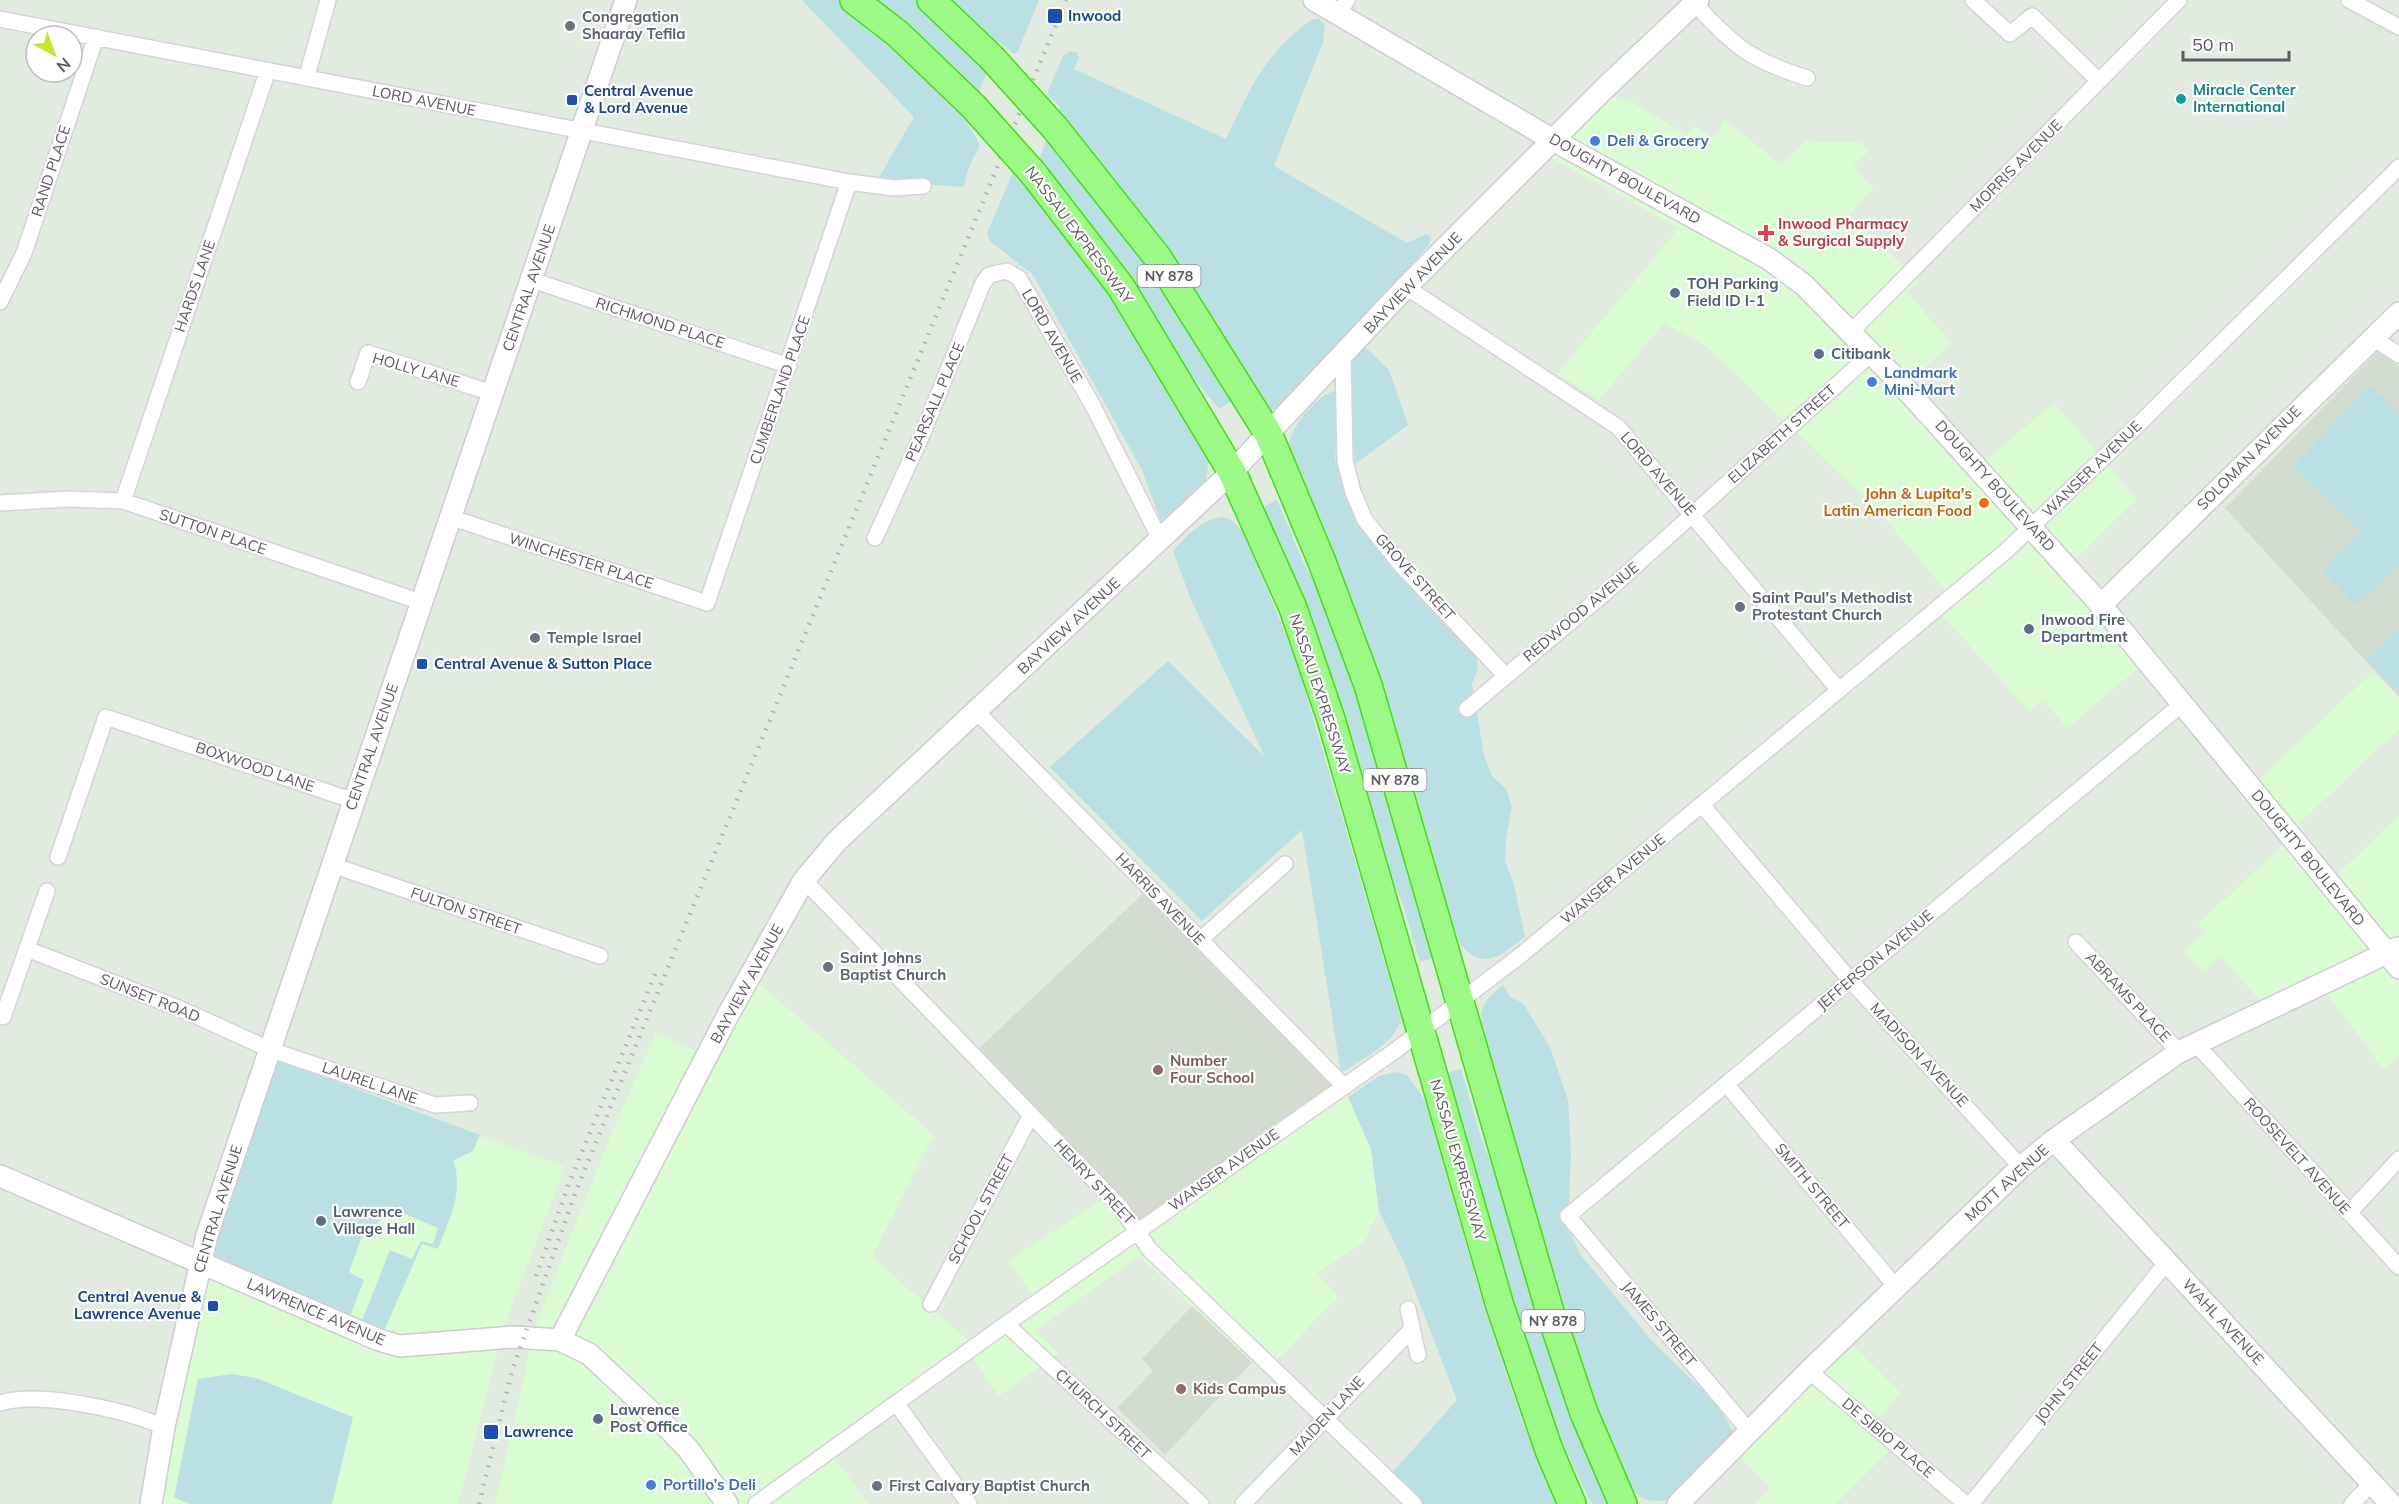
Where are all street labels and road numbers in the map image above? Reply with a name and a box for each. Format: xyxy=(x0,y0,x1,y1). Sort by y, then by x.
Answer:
street label: LORD AVENUE xyxy=(371,81,478,120)
street label: MORRIS AVENUE xyxy=(1966,115,2066,216)
street label: RAND PLACE xyxy=(27,123,74,219)
street label: DOUGHTY BOULEVARD xyxy=(1546,129,1704,228)
street label: NASSAU EXPRESSWAY xyxy=(1021,162,1138,308)
street label: CENTRAL AVENUE xyxy=(498,222,559,354)
street label: BAYVIEW AVENUE xyxy=(1359,228,1466,337)
street label: HARDS LANE xyxy=(170,237,219,334)
road number: NY 878 xyxy=(1138,265,1200,287)
street label: LORD AVENUE xyxy=(1018,285,1087,386)
street label: RICHMOND PLACE xyxy=(593,293,727,352)
street label: CUMBERLAND PLACE xyxy=(745,313,814,467)
street label: PEARSALL PLACE xyxy=(901,339,968,464)
street label: HOLLY LANE xyxy=(370,348,462,391)
street label: ELIZABETH STREET xyxy=(1724,380,1840,487)
street label: SOLOMAN AVENUE xyxy=(2193,401,2305,514)
street label: DOUGHTY BOULEVARD xyxy=(1931,416,2059,555)
street label: WANSER AVENUE xyxy=(2038,416,2146,521)
street label: LORD AVENUE xyxy=(1617,428,1700,520)
street label: SUTTON PLACE xyxy=(157,504,269,559)
street label: WINCHESTER PLACE xyxy=(506,528,656,593)
street label: GROVE STREET xyxy=(1371,529,1460,624)
street label: REDWOOD AVENUE xyxy=(1519,558,1643,666)
street label: BAYVIEW AVENUE xyxy=(1013,573,1124,678)
street label: NASSAU EXPRESSWAY xyxy=(1286,611,1356,777)
street label: CENTRAL AVENUE xyxy=(341,681,402,813)
street label: BOXWOOD LANE xyxy=(193,737,317,796)
road number: NY 878 xyxy=(1364,769,1426,791)
street label: DOUGHTY BOULEVARD xyxy=(2247,786,2369,930)
street label: WANSER AVENUE xyxy=(1556,829,1669,928)
street label: HARRIS AVENUE xyxy=(1112,849,1209,949)
street label: FULTON STREET xyxy=(408,883,524,938)
street label: JEFFERSON AVENUE xyxy=(1813,905,1937,1014)
street label: BAYVIEW AVENUE xyxy=(706,921,787,1047)
street label: ABRAMS PLACE xyxy=(2082,948,2175,1046)
street label: SUNSET ROAD xyxy=(97,969,203,1026)
street label: MADISON AVENUE xyxy=(1866,999,1973,1111)
street label: LAUREL LANE xyxy=(320,1057,421,1108)
street label: NASSAU EXPRESSWAY xyxy=(1426,1077,1491,1244)
street label: ROOSEVELT AVENUE xyxy=(2240,1093,2355,1218)
street label: WANSER AVENUE xyxy=(1165,1124,1283,1215)
street label: HENRY STREET xyxy=(1050,1135,1139,1228)
street label: SMITH STREET xyxy=(1771,1139,1854,1232)
street label: MOTT AVENUE xyxy=(1961,1140,2053,1225)
street label: CENTRAL AVENUE xyxy=(189,1142,246,1275)
street label: SCHOOL STREET xyxy=(944,1151,1017,1267)
street label: LAWRENCE AVENUE xyxy=(244,1274,388,1349)
street label: WAHL AVENUE xyxy=(2179,1275,2268,1369)
street label: JAMES STREET xyxy=(1618,1277,1701,1370)
road number: NY 878 xyxy=(1522,1310,1584,1332)
street label: JOHN STREET xyxy=(2030,1339,2107,1427)
street label: CHURCH STREET xyxy=(1052,1364,1155,1463)
street label: MAIDEN LANE xyxy=(1285,1372,1368,1459)
street label: DE SIBIO PLACE xyxy=(1838,1394,1938,1482)

